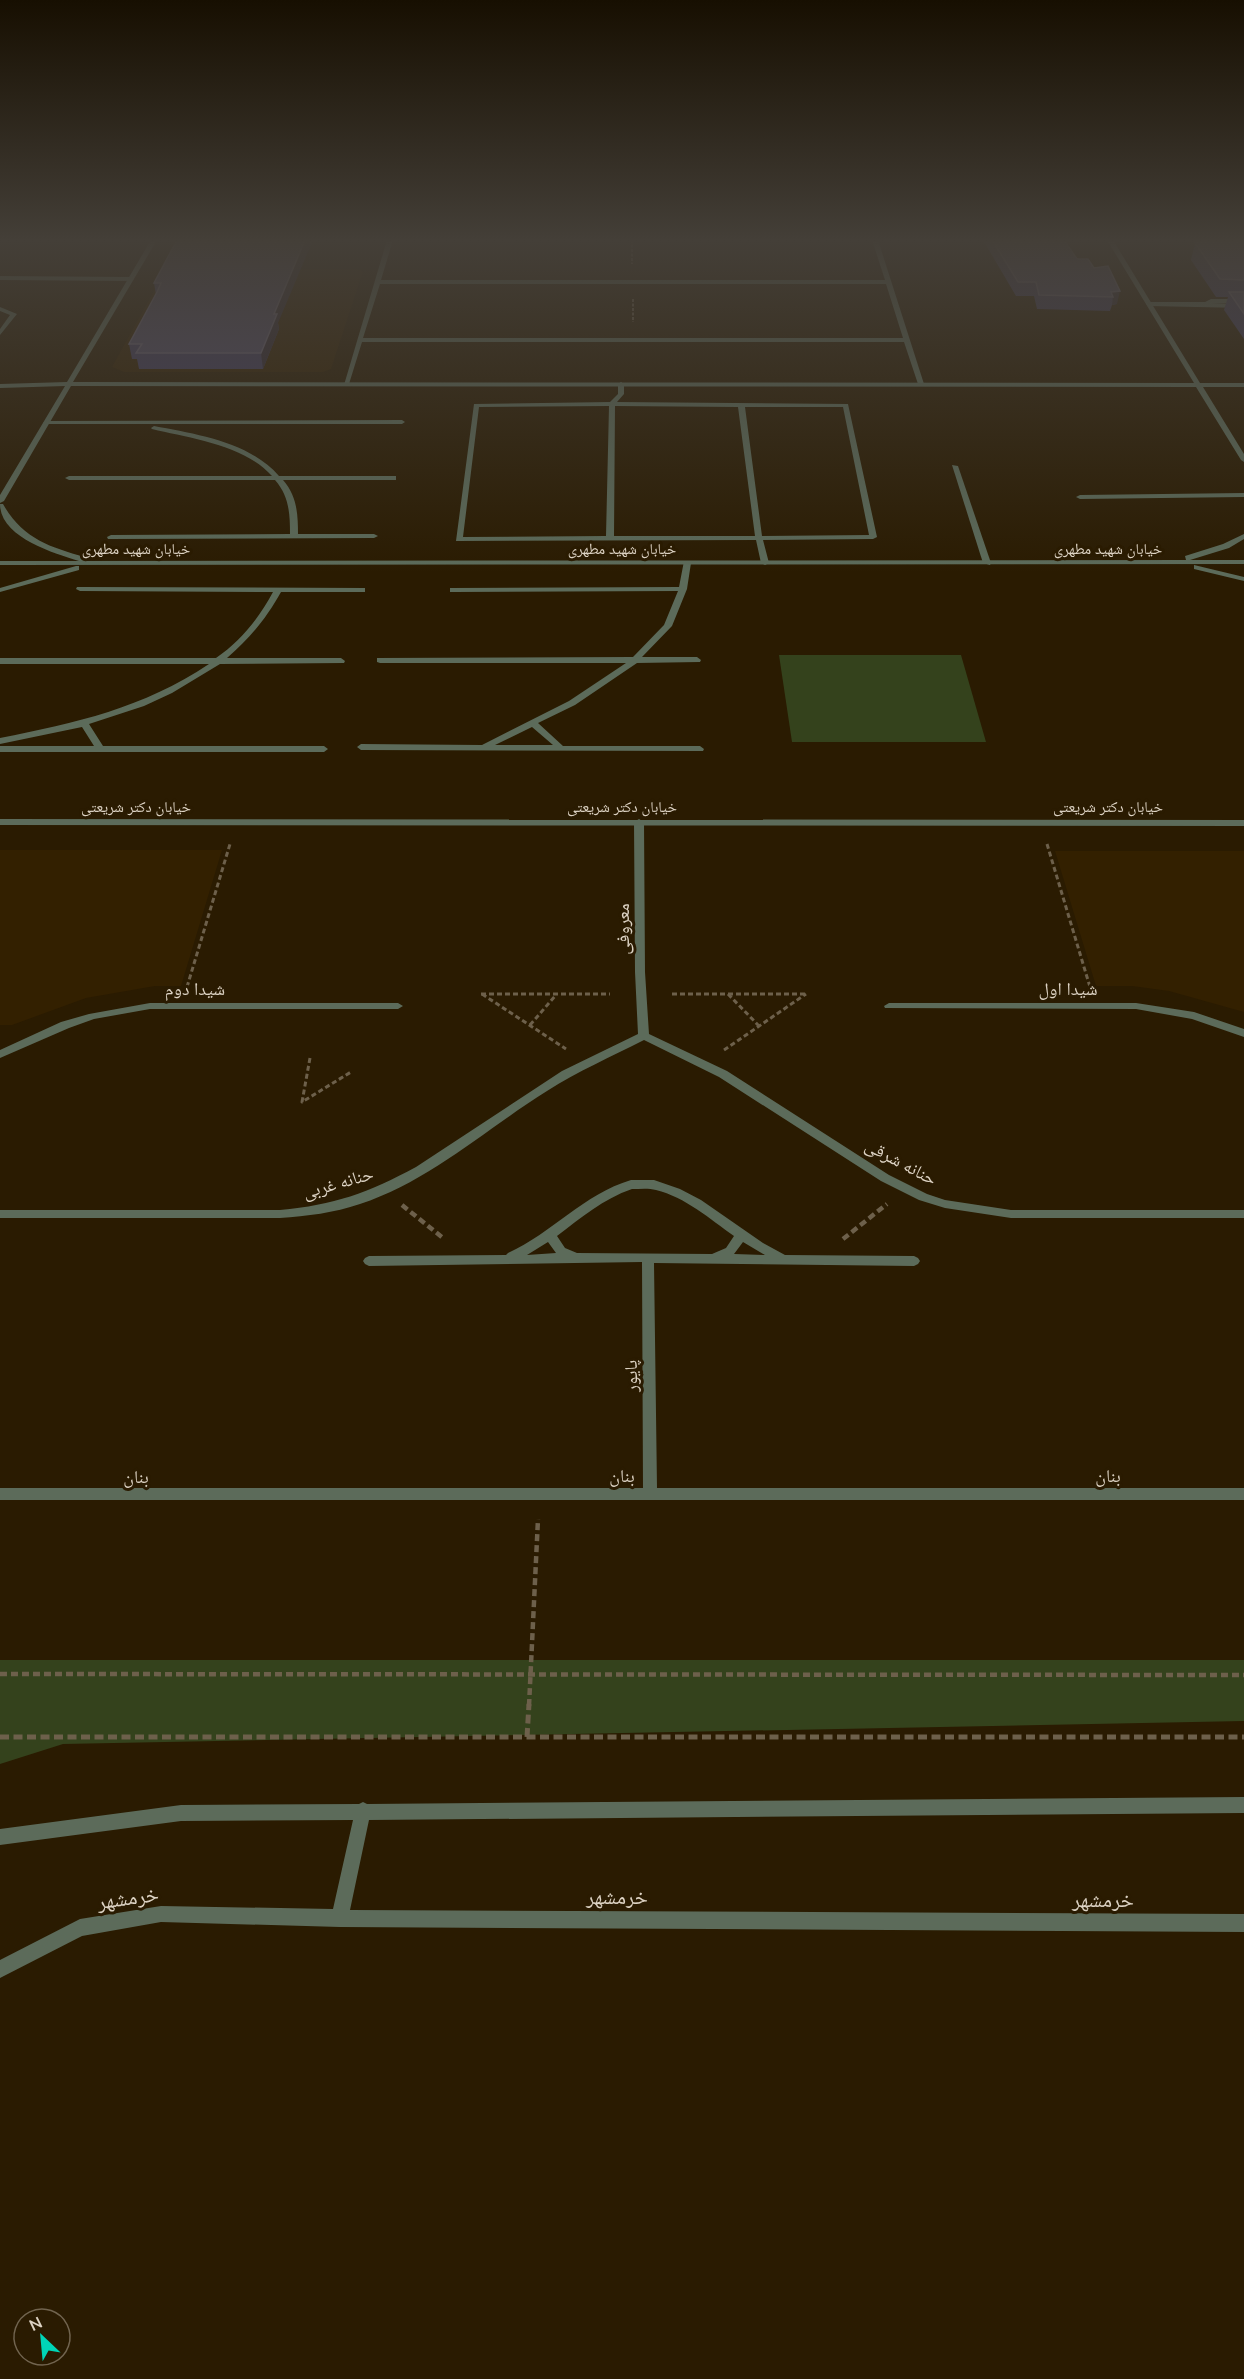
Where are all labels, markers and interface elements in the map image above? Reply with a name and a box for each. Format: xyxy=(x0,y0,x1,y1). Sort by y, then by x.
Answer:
street label: خیابان شهید مطهری xyxy=(82,539,191,559)
street label: خیابان شهید مطهری xyxy=(568,539,677,559)
street label: خیابان شهید مطهری xyxy=(1054,539,1163,559)
street label: خیابان دکتر شریعتی xyxy=(81,797,191,817)
street label: خیابان دکتر شریعتی xyxy=(567,797,677,817)
street label: خیابان دکتر شریعتی xyxy=(1053,797,1163,817)
street label: معروفی xyxy=(611,903,635,955)
street label: شیدا دوم xyxy=(165,977,225,1001)
street label: شیدا اول xyxy=(1038,977,1098,1001)
street label: حنانه شرقی xyxy=(861,1133,941,1191)
street label: حنانه غربی xyxy=(300,1161,376,1205)
street label: پایور xyxy=(619,1360,643,1393)
street label: بنان xyxy=(609,1464,635,1488)
street label: بنان xyxy=(1095,1464,1121,1488)
street label: بنان xyxy=(123,1465,149,1489)
street label: خرمشهر xyxy=(94,1880,161,1916)
street label: خرمشهر xyxy=(585,1883,648,1911)
street label: خرمشهر xyxy=(1071,1886,1134,1914)
north arrow xyxy=(12,2307,72,2367)
text: N xyxy=(26,2312,46,2337)

